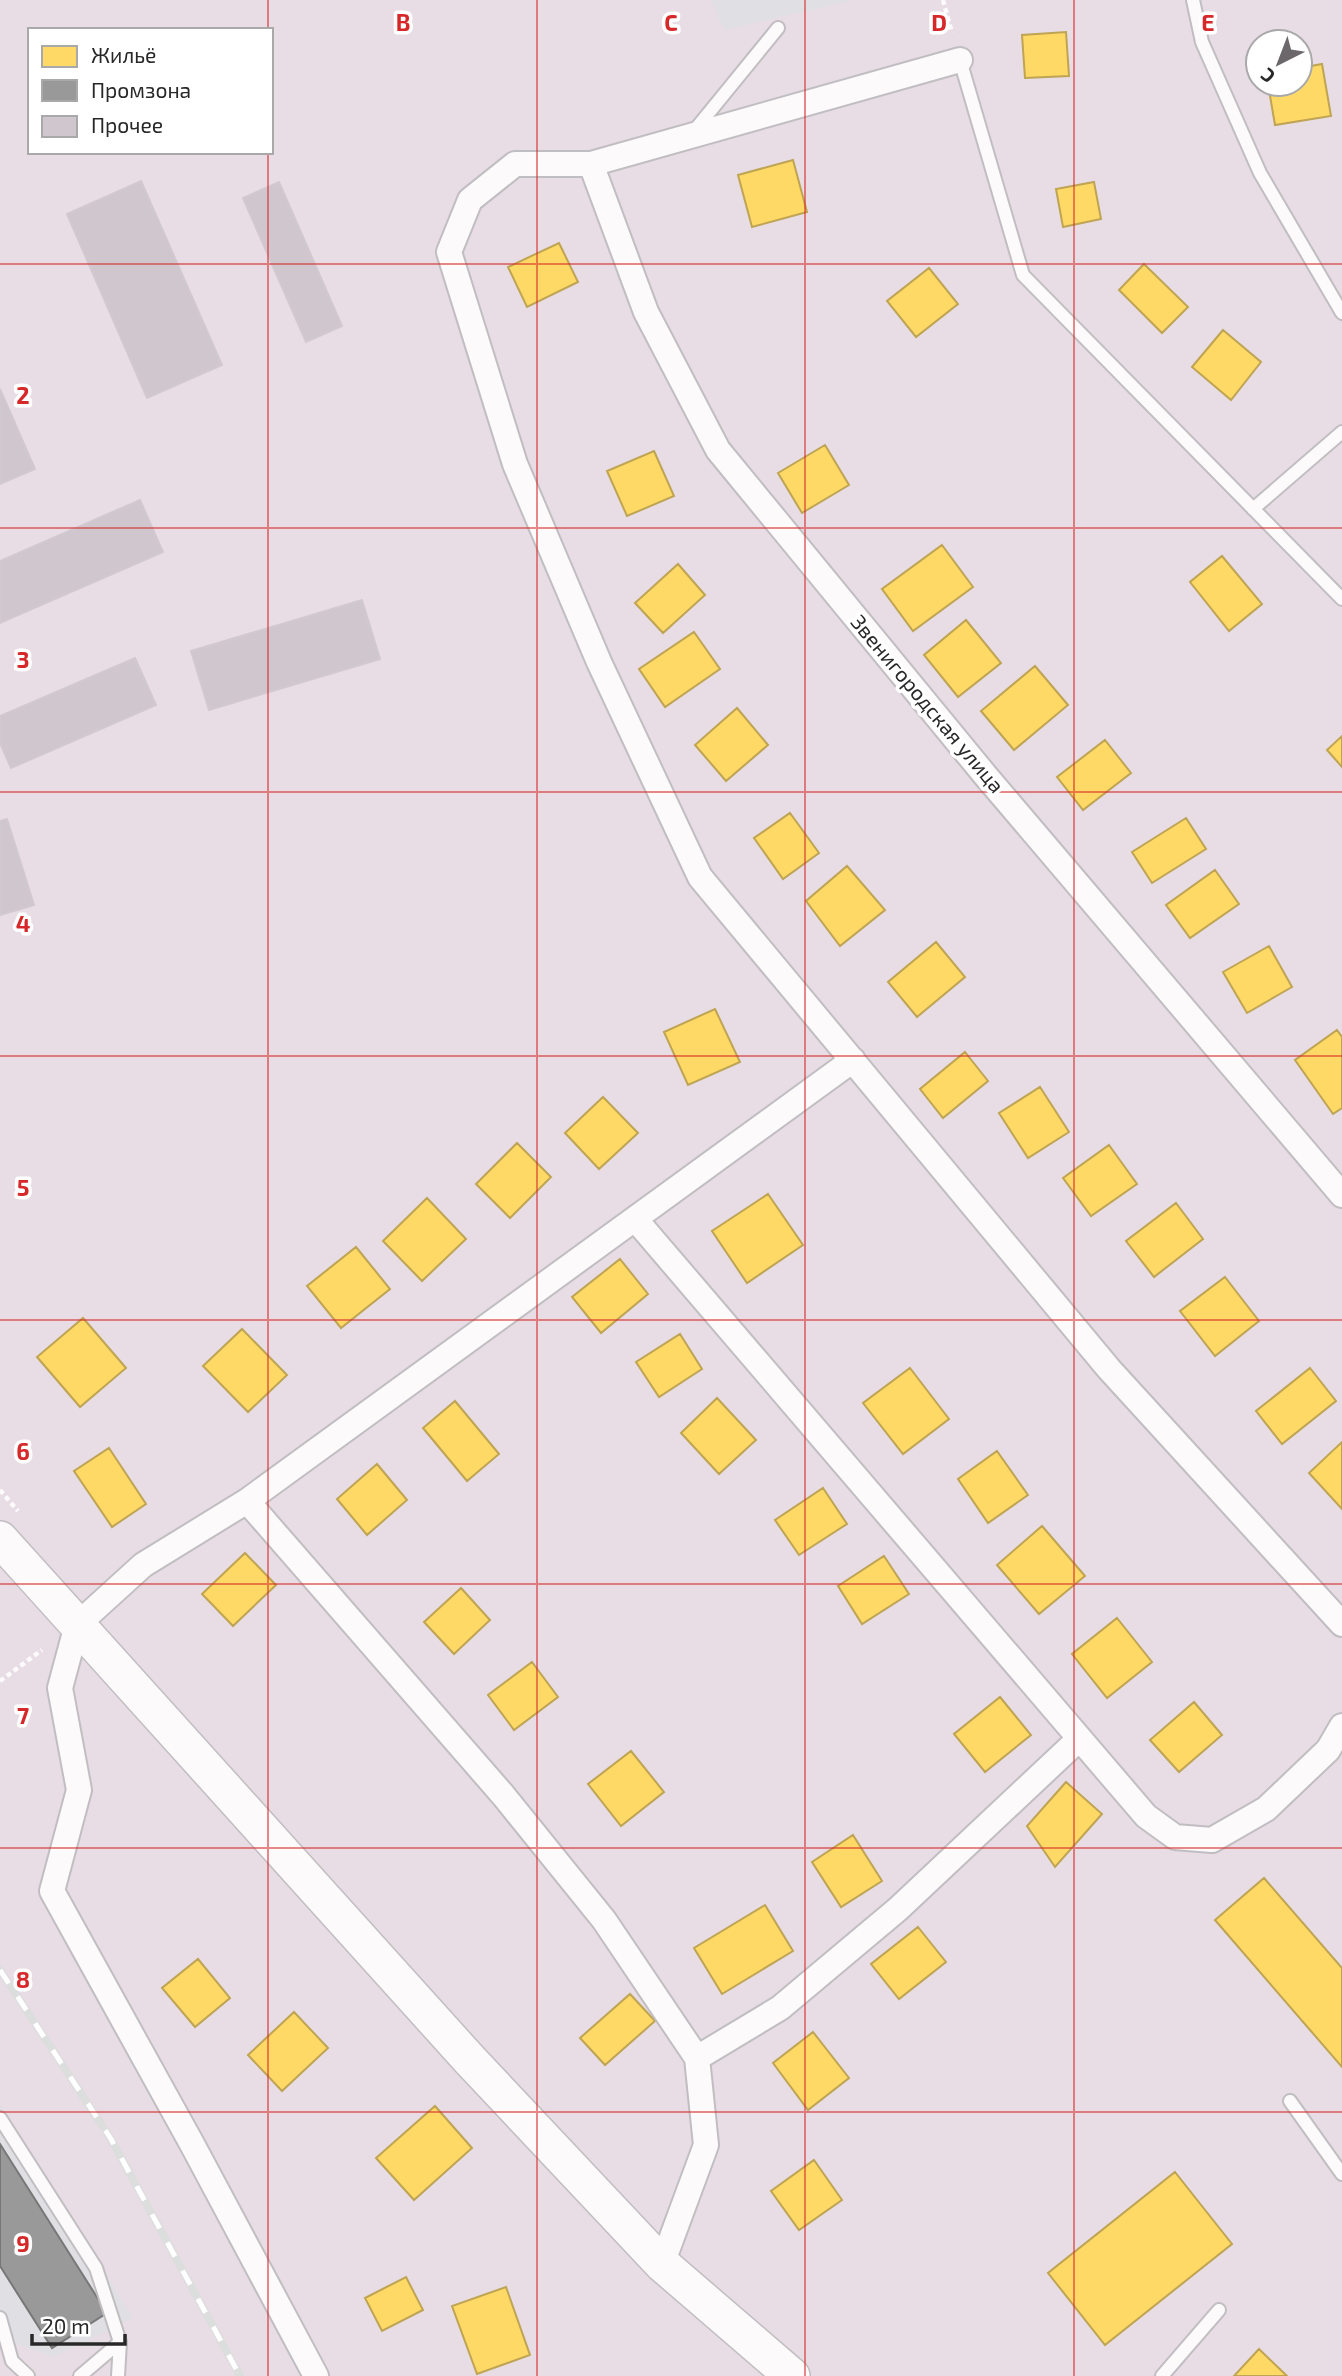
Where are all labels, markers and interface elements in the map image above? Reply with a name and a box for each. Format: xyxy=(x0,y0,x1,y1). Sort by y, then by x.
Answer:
text: B xyxy=(396,8,410,36)
text: C xyxy=(664,8,678,36)
text: D xyxy=(931,8,947,36)
text: E xyxy=(1201,8,1215,36)
legend xyxy=(28,28,273,154)
north arrow xyxy=(1244,28,1314,98)
text: Жильё xyxy=(91,42,156,67)
text: С xyxy=(1255,64,1279,88)
text: Промзона xyxy=(91,77,191,102)
text: Прочее xyxy=(91,112,163,137)
text: 2 xyxy=(16,381,30,409)
street label: Звенигородская улица xyxy=(846,609,1010,798)
text: 3 xyxy=(16,645,30,673)
text: 4 xyxy=(16,909,30,937)
text: 5 xyxy=(17,1173,29,1201)
text: 6 xyxy=(16,1437,30,1465)
text: 7 xyxy=(17,1701,29,1729)
text: 8 xyxy=(16,1965,30,1993)
text: 9 xyxy=(16,2229,30,2257)
scale bar xyxy=(32,2302,124,2346)
text: 20 m xyxy=(42,2313,90,2338)

